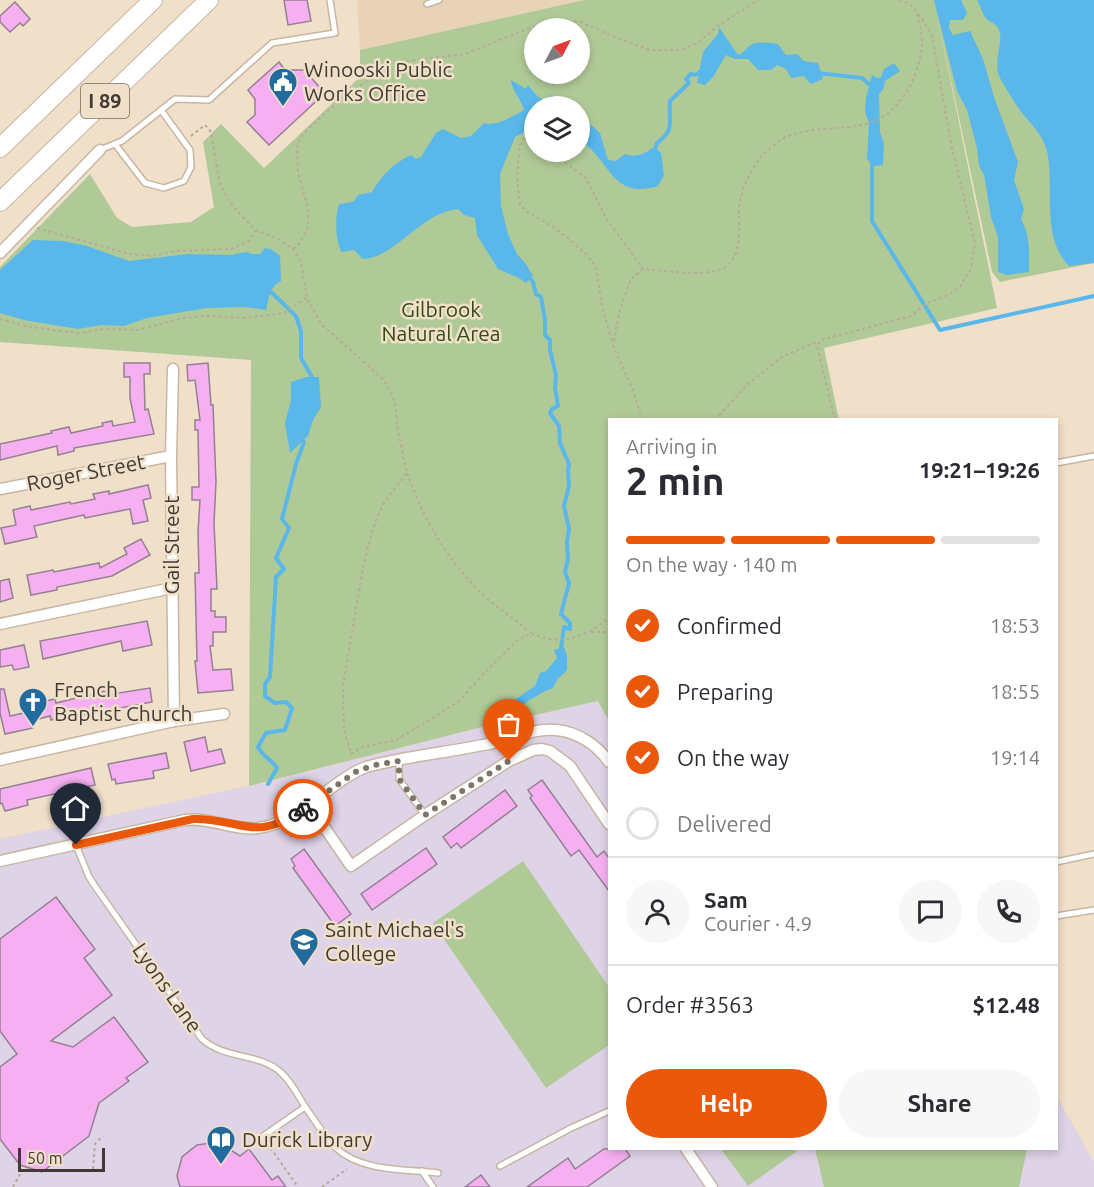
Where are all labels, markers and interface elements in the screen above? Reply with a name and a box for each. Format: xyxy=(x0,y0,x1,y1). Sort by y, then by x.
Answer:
north arrow xyxy=(524,18,590,84)
map controls xyxy=(524,18,590,162)
place label: Winooski Public Works Office xyxy=(304,57,453,105)
public building icon: Winooski Public Works Office xyxy=(267,66,299,108)
road number: I 89 xyxy=(81,84,129,118)
button: layers xyxy=(524,96,590,162)
park label: Gilbrook Natural Area xyxy=(381,297,501,345)
text: Arriving in xyxy=(626,435,717,458)
street label: Roger Street xyxy=(24,449,147,495)
text: 19:21–19:26 xyxy=(919,457,1040,482)
text: 2 min xyxy=(626,459,725,502)
street label: Gail Street xyxy=(159,496,183,594)
text: On the way · 140 m xyxy=(626,553,798,576)
icon: check xyxy=(626,609,659,642)
text: Confirmed xyxy=(677,613,782,638)
text: 18:53 xyxy=(990,614,1040,637)
icon: check xyxy=(626,675,659,708)
place label: French Baptist Church xyxy=(54,677,193,725)
text: Preparing xyxy=(677,679,774,704)
text: 18:55 xyxy=(990,680,1040,703)
church icon: French Baptist Church xyxy=(17,686,49,728)
pin xyxy=(483,699,534,761)
icon: bag xyxy=(492,708,525,741)
icon: check xyxy=(626,741,659,774)
text: On the way xyxy=(677,745,789,770)
text: 19:14 xyxy=(990,746,1040,769)
courier xyxy=(273,779,333,839)
pin xyxy=(50,783,101,845)
icon: home xyxy=(59,792,92,825)
icon: bike xyxy=(287,793,320,826)
text: Delivered xyxy=(677,811,772,836)
button: person xyxy=(626,880,689,943)
button: chat xyxy=(899,880,962,943)
button: phone xyxy=(977,880,1040,943)
text: Sam xyxy=(704,887,748,912)
text: Courier · 4.9 xyxy=(704,912,812,935)
place label: Saint Michael's College xyxy=(325,917,464,965)
school or university icon: Saint Michael's College xyxy=(288,926,320,968)
street label: Lyons Lane xyxy=(128,938,207,1037)
text: Order #3563 xyxy=(626,992,754,1017)
text: $12.48 xyxy=(973,992,1040,1017)
button: Help xyxy=(626,1069,827,1138)
button: Share xyxy=(839,1069,1040,1138)
library icon: Durick Library xyxy=(205,1124,237,1166)
place label: Durick Library xyxy=(242,1127,372,1151)
scale bar xyxy=(18,1145,105,1172)
text: 50 m xyxy=(27,1149,63,1167)

